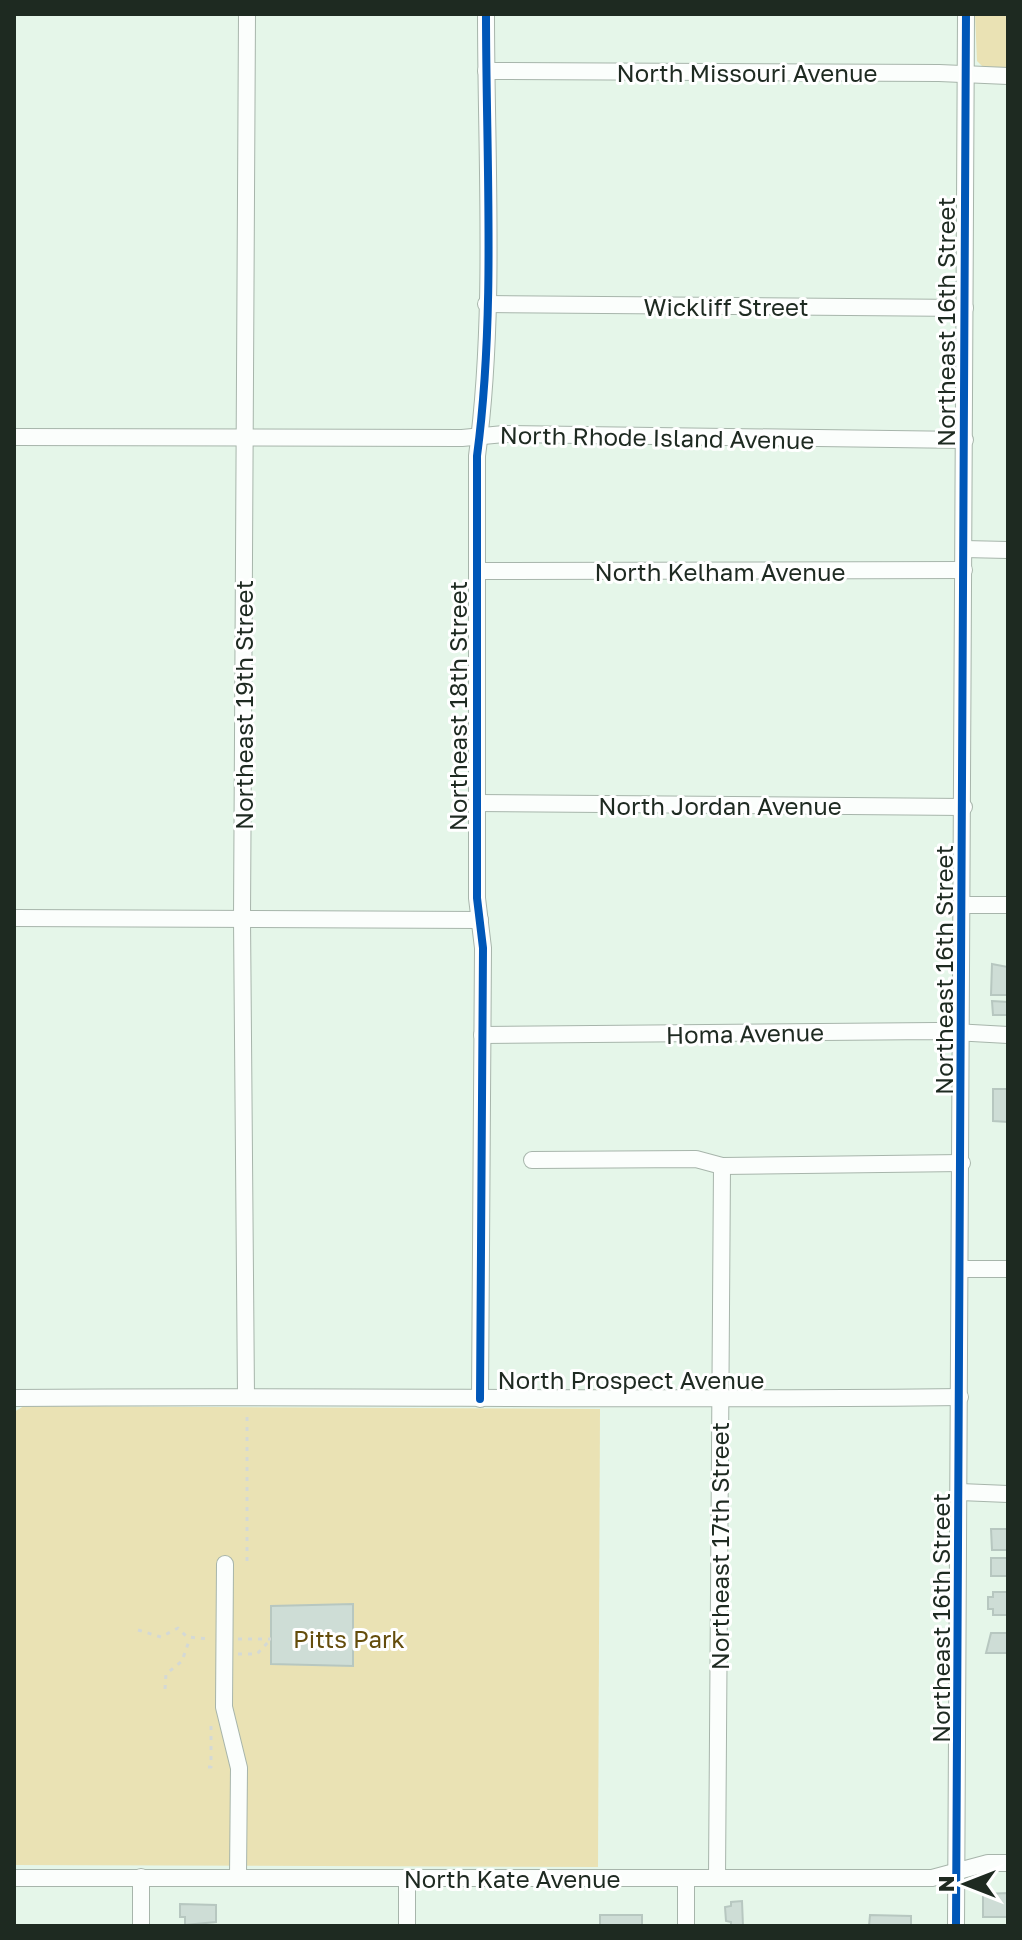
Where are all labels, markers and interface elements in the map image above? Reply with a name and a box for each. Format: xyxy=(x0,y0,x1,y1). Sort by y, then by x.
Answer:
street label: North Missouri Avenue xyxy=(617,58,877,87)
street label: Northeast 16th Street xyxy=(931,197,960,447)
street label: Wickliff Street xyxy=(643,292,809,321)
street label: North Rhode Island Avenue xyxy=(499,420,815,454)
street label: North Kelham Avenue xyxy=(595,557,845,586)
street label: Northeast 19th Street xyxy=(229,580,258,830)
street label: Northeast 18th Street xyxy=(443,581,472,831)
street label: North Jordan Avenue xyxy=(598,791,842,820)
street label: Northeast 16th Street xyxy=(929,845,958,1095)
street label: Homa Avenue xyxy=(666,1017,824,1049)
street label: North Prospect Avenue xyxy=(498,1365,764,1394)
street label: Northeast 17th Street xyxy=(705,1422,734,1670)
street label: Northeast 16th Street xyxy=(926,1493,955,1743)
park label: Pitts Park xyxy=(293,1624,405,1653)
north arrow xyxy=(926,1844,1006,1924)
street label: North Kate Avenue xyxy=(404,1864,620,1893)
text: N xyxy=(932,1876,959,1892)

